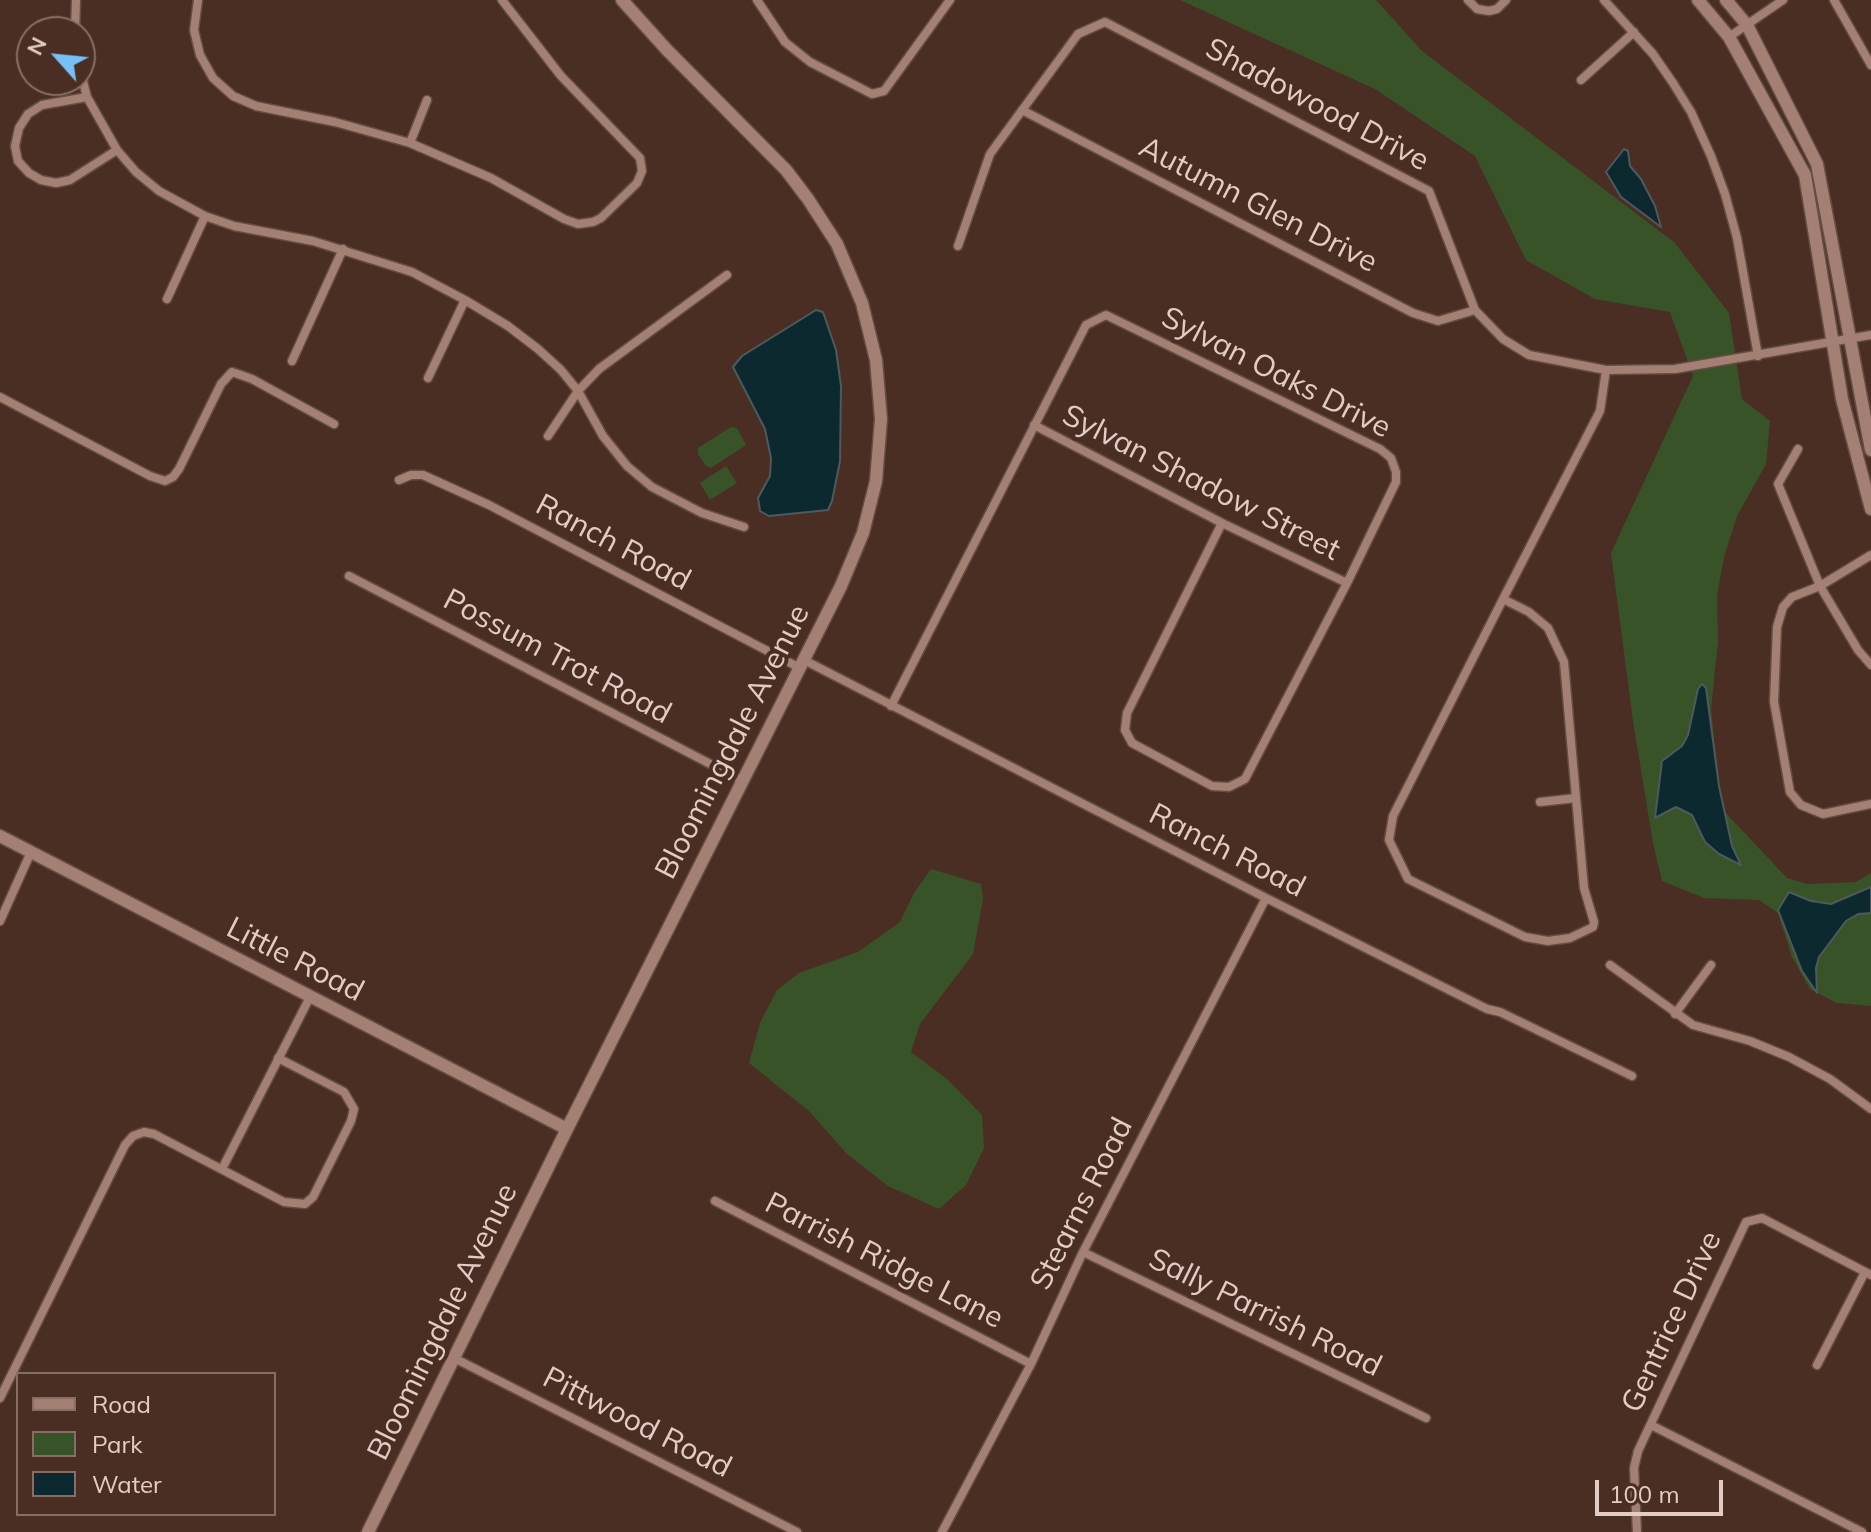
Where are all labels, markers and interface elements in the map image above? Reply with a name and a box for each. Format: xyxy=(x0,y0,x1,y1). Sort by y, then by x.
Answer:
north arrow xyxy=(16,16,96,96)
street label: Shadowood Drive xyxy=(1199,31,1435,179)
text: N xyxy=(20,32,53,60)
street label: Autumn Glen Drive xyxy=(1133,129,1383,281)
street label: Sylvan Oaks Drive xyxy=(1156,300,1396,446)
street label: Sylvan Shadow Street xyxy=(1056,397,1346,569)
street label: Ranch Road xyxy=(529,487,697,599)
street label: Possum Trot Road xyxy=(437,582,677,732)
street label: Bloomingdale Avenue xyxy=(648,599,818,885)
street label: Ranch Road xyxy=(1143,796,1311,906)
street label: Little Road xyxy=(220,910,370,1010)
street label: Stearns Road xyxy=(1023,1112,1141,1296)
street label: Bloomingdale Avenue xyxy=(360,1178,526,1466)
street label: Parrish Ridge Lane xyxy=(759,1185,1009,1337)
street label: Gentrice Drive xyxy=(1614,1226,1730,1418)
street label: Sally Parrish Road xyxy=(1143,1241,1387,1385)
street label: Pittwood Road xyxy=(537,1360,737,1486)
legend xyxy=(16,1372,276,1516)
text: Road xyxy=(92,1389,151,1419)
text: Park xyxy=(92,1429,143,1459)
scale bar xyxy=(1599,1464,1727,1514)
text: Water xyxy=(92,1469,162,1499)
text: 100 m xyxy=(1609,1479,1680,1509)

